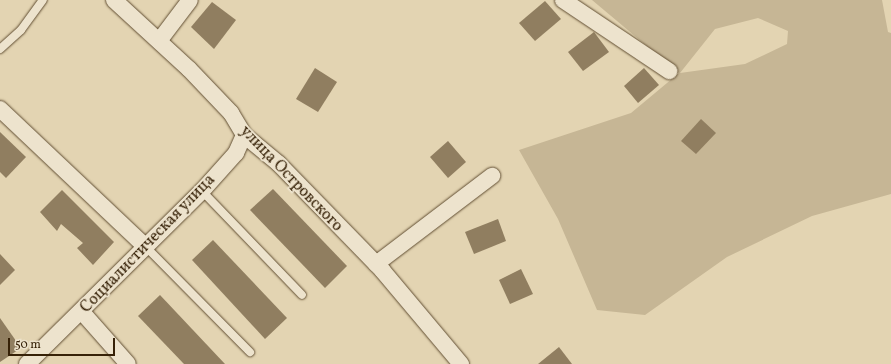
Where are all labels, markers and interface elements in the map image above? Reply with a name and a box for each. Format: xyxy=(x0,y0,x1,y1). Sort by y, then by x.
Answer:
street label: улица Островского xyxy=(236,122,346,236)
street label: Социалистическая улица xyxy=(77,170,219,318)
scale bar xyxy=(10,330,117,356)
text: 50 m xyxy=(15,337,41,353)

